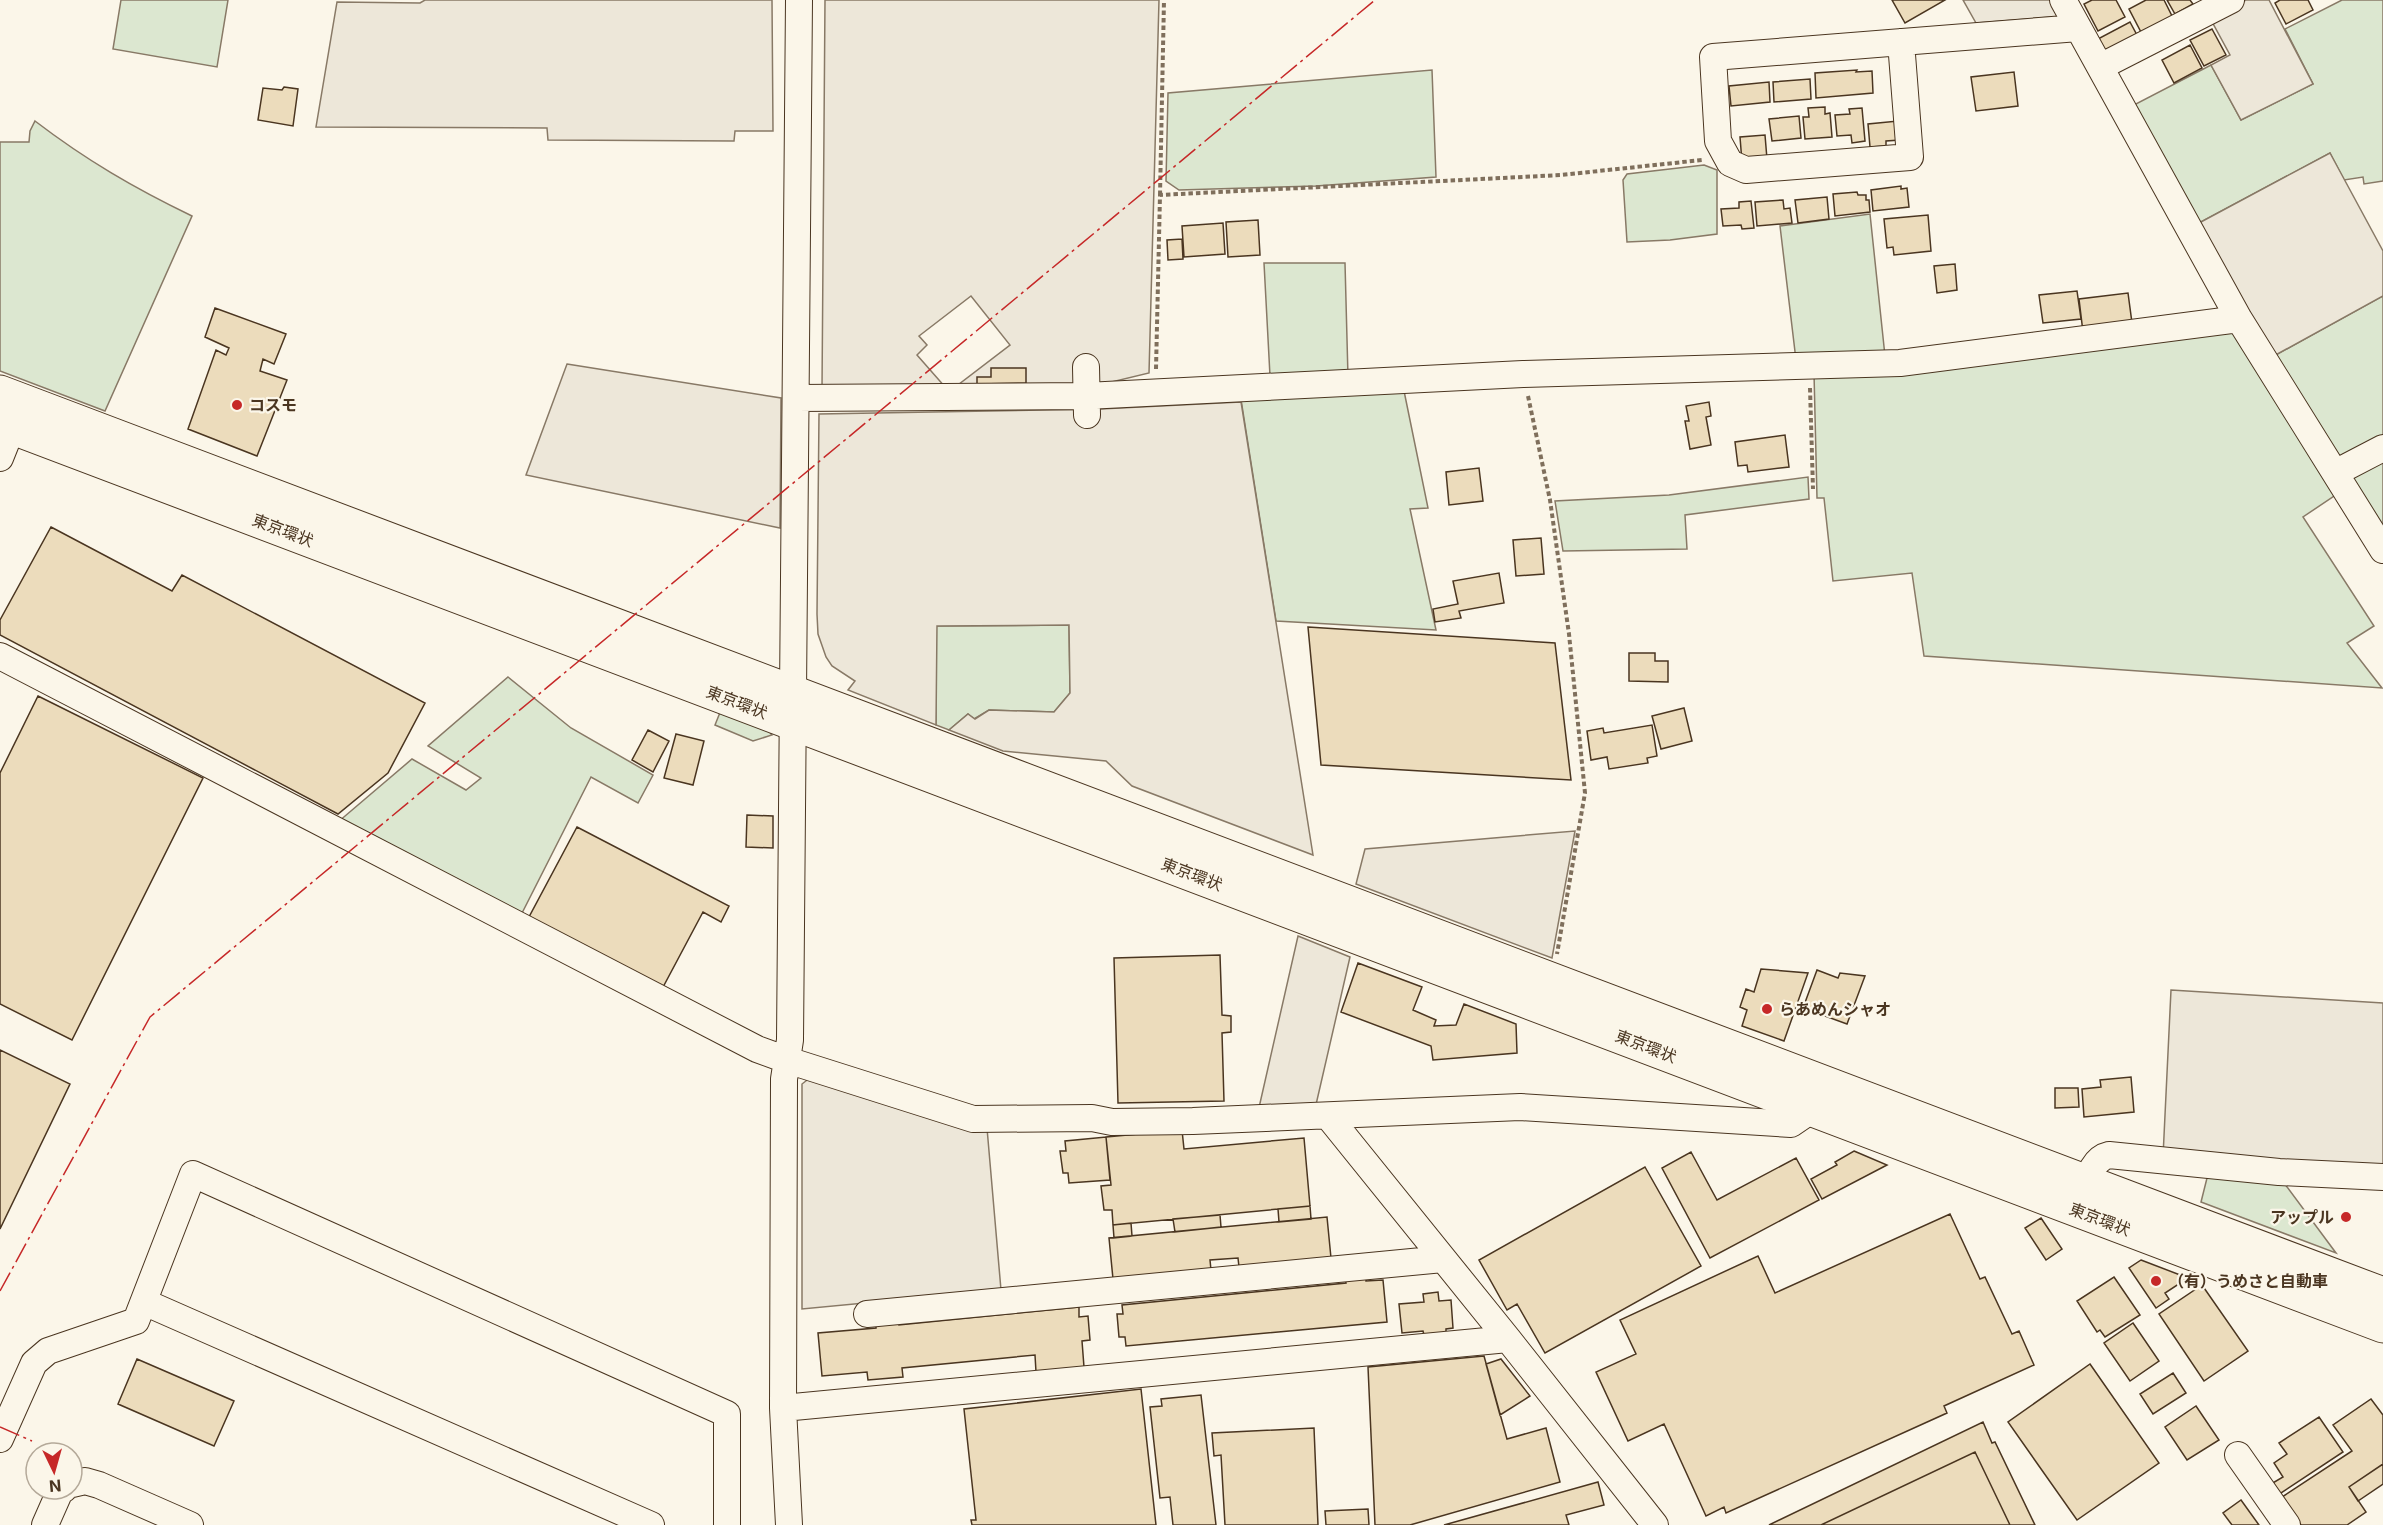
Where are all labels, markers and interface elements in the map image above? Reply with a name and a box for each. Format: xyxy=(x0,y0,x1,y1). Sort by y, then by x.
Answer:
place label: コスモ xyxy=(249,395,297,415)
marker: コスモ xyxy=(230,398,244,412)
street label: 東京環状 xyxy=(250,509,316,551)
street label: 東京環状 xyxy=(704,681,770,723)
street label: 東京環状 xyxy=(1159,853,1225,895)
place label: らあめんシャオ xyxy=(1779,999,1891,1019)
marker: らあめんシャオ xyxy=(1760,1002,1774,1016)
street label: 東京環状 xyxy=(1613,1025,1679,1067)
street label: 東京環状 xyxy=(2067,1198,2133,1240)
place label: アップル xyxy=(2270,1207,2334,1227)
marker: アップル xyxy=(2339,1210,2353,1224)
place label: （有）うめさと自動車 xyxy=(2168,1271,2328,1291)
marker: （有）うめさと自動車 xyxy=(2149,1274,2163,1288)
north arrow xyxy=(24,1441,84,1501)
text: N xyxy=(48,1475,62,1496)

